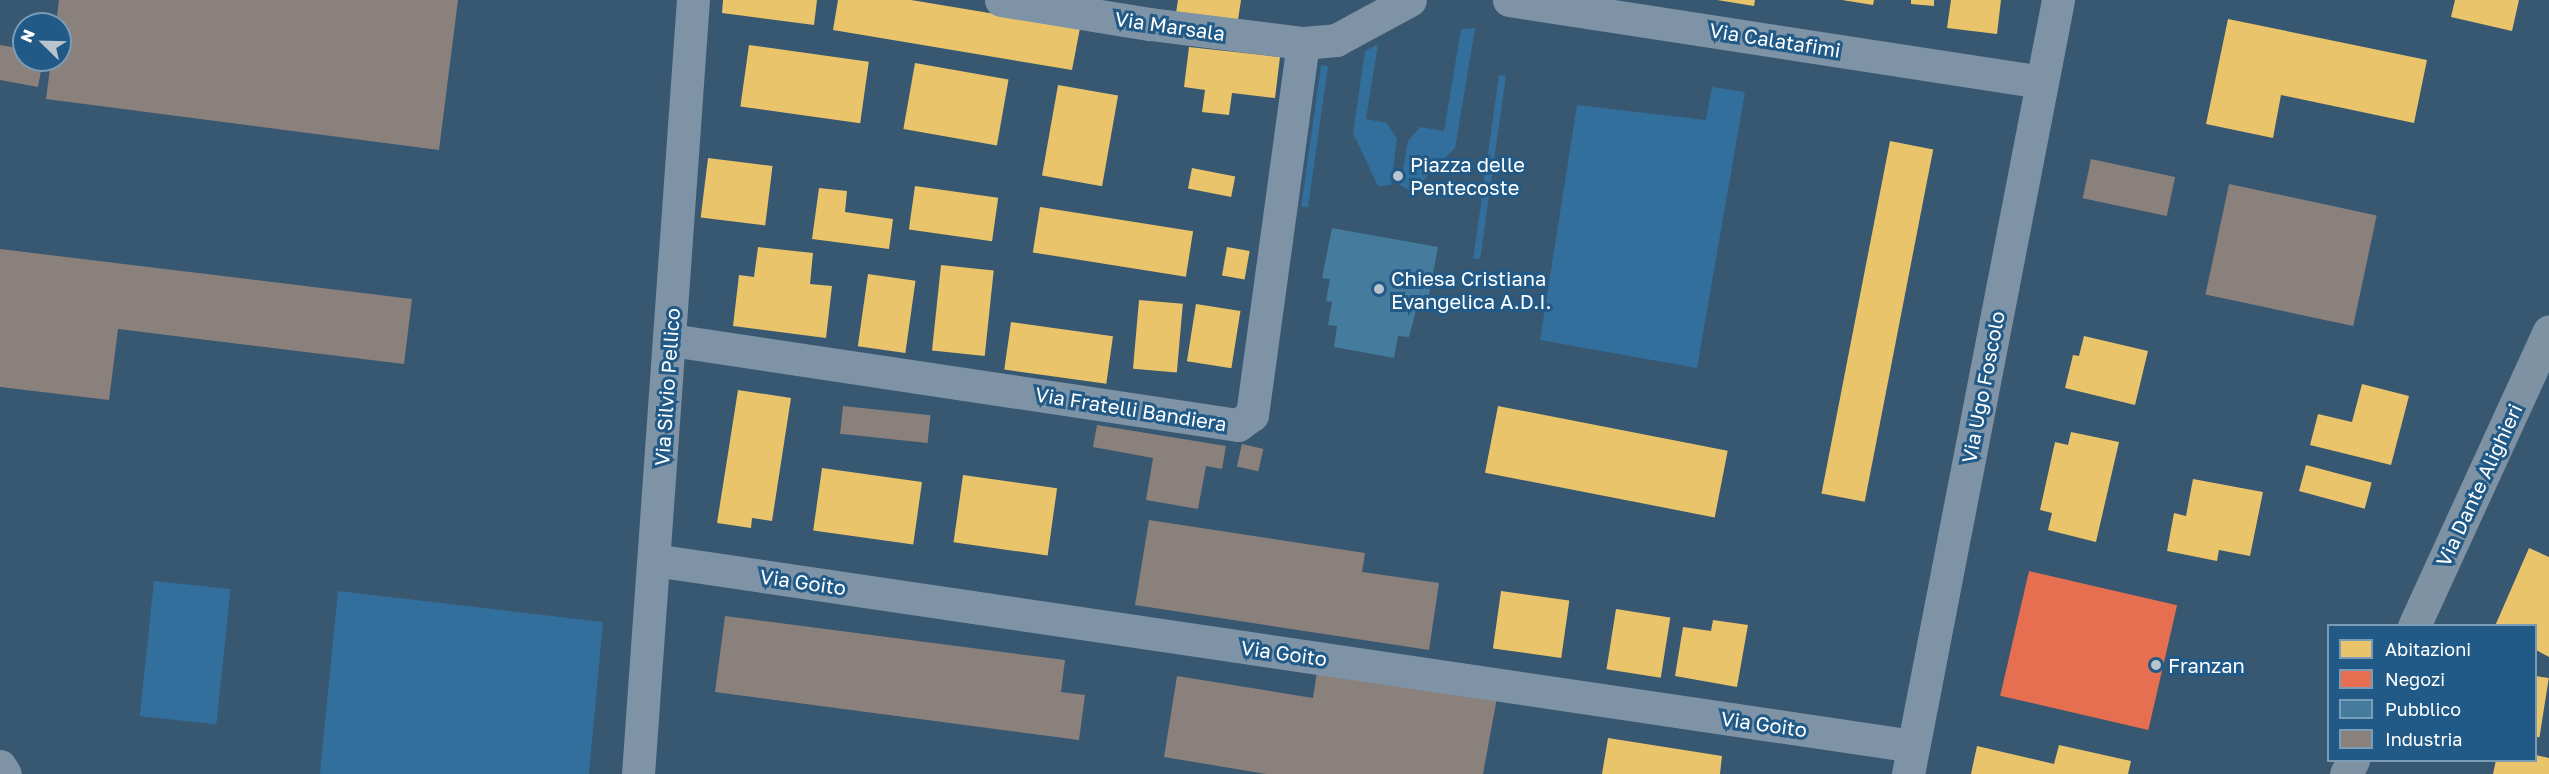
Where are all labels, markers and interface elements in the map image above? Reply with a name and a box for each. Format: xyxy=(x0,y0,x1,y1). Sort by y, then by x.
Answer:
street label: Via Marsala xyxy=(1113,6,1227,46)
north arrow xyxy=(12,12,72,72)
street label: Via Calatafimi xyxy=(1708,18,1842,62)
text: N xyxy=(16,26,39,45)
place label: Piazza delle Pentecoste xyxy=(1410,152,1525,199)
marker: Piazza delle Pentecoste xyxy=(1391,169,1405,183)
place label: Chiesa Cristiana Evangelica A.D.I. xyxy=(1391,266,1552,313)
marker: Chiesa Cristiana Evangelica A.D.I. xyxy=(1372,282,1386,296)
street label: Via Silvio Pellico xyxy=(650,307,684,467)
street label: Via Ugo Foscolo xyxy=(1956,309,2010,465)
street label: Via Fratelli Bandiera xyxy=(1034,382,1228,436)
street label: Via Dante Alighieri xyxy=(2431,400,2527,570)
street label: Via Goito xyxy=(758,564,848,600)
legend xyxy=(2327,624,2537,762)
street label: Via Goito xyxy=(1239,635,1329,671)
text: Abitazioni xyxy=(2385,638,2471,660)
place label: Franzan xyxy=(2168,653,2245,677)
marker: Franzan xyxy=(2149,658,2163,672)
text: Negozi xyxy=(2385,668,2445,690)
text: Pubblico xyxy=(2385,698,2461,720)
street label: Via Goito xyxy=(1719,706,1809,742)
text: Industria xyxy=(2385,728,2462,750)

